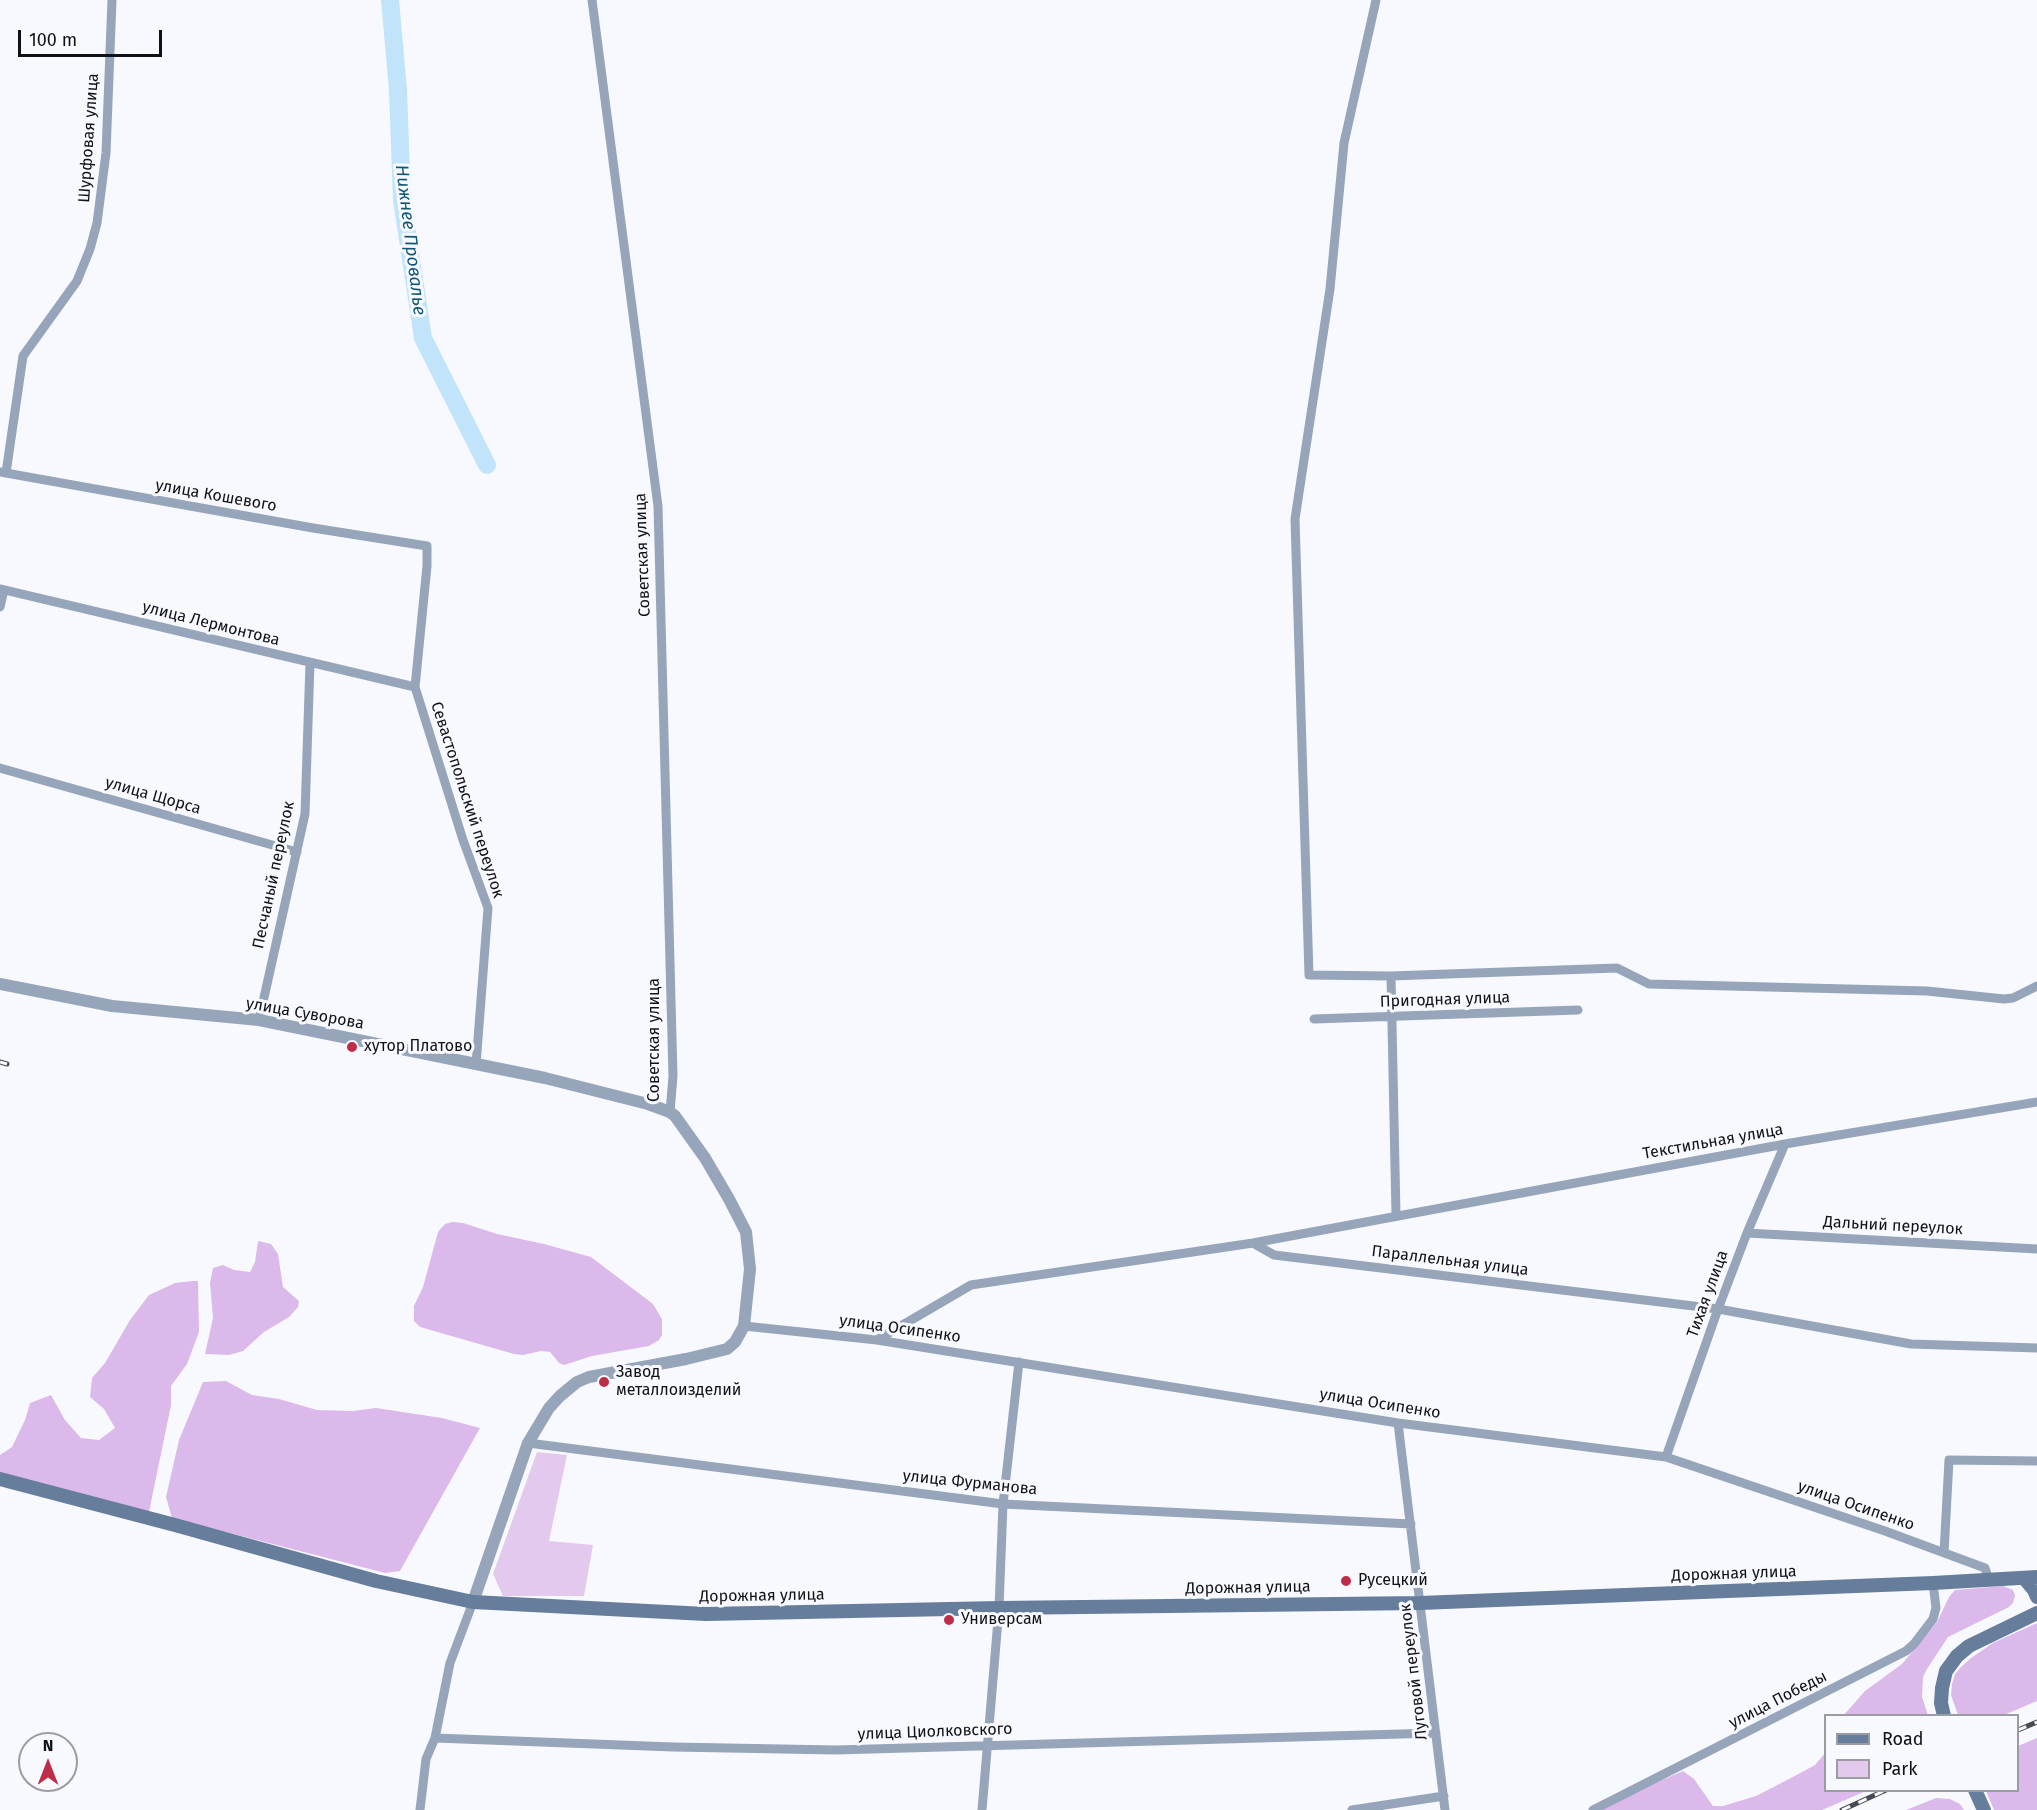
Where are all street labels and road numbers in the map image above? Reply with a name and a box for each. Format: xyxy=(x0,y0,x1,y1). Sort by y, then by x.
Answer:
street label: Шурфовая улица xyxy=(75,73,103,203)
street label: улица Кошевого xyxy=(154,476,278,516)
street label: Советская улица xyxy=(631,493,655,617)
street label: улица Лермонтова xyxy=(140,598,282,650)
street label: Севастопольский переулок xyxy=(426,700,508,900)
street label: улица Щорса xyxy=(103,773,203,819)
street label: Песчаный переулок xyxy=(249,799,299,951)
street label: Советская улица xyxy=(645,978,665,1102)
street label: Пригодная улица xyxy=(1380,988,1510,1012)
street label: улица Суворова xyxy=(244,994,366,1034)
street label: Текстильная улица xyxy=(1641,1120,1785,1164)
street label: Дальний переулок xyxy=(1823,1213,1963,1239)
street label: Параллельная улица xyxy=(1370,1242,1530,1280)
street label: Тихая улица xyxy=(1683,1248,1733,1340)
street label: улица Осипенко xyxy=(838,1311,962,1347)
street label: улица Осипенко xyxy=(1318,1385,1442,1423)
street label: улица Фурманова xyxy=(902,1466,1038,1500)
street label: улица Осипенко xyxy=(1795,1477,1917,1535)
street label: Дорожная улица xyxy=(1671,1562,1797,1586)
street label: Дорожная улица xyxy=(1185,1577,1311,1599)
street label: Дорожная улица xyxy=(699,1585,825,1607)
street label: Луговой переулок xyxy=(1396,1603,1432,1741)
street label: улица Победы xyxy=(1726,1667,1830,1733)
street label: улица Циолковского xyxy=(857,1720,1013,1744)

